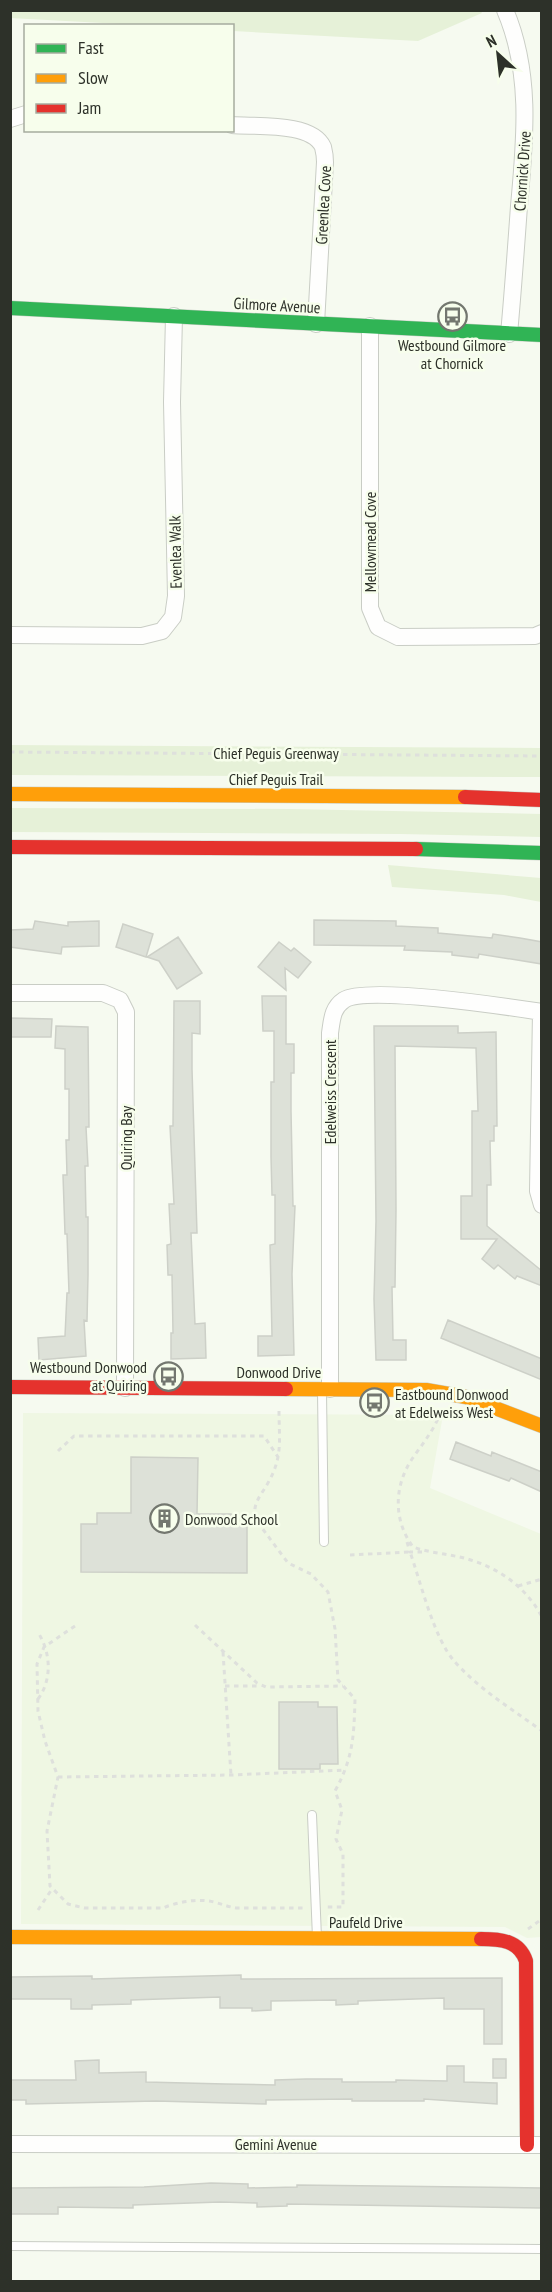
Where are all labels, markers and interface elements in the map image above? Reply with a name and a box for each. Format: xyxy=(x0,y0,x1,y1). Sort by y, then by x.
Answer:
legend xyxy=(24,24,234,132)
north arrow xyxy=(468,24,528,84)
text: N xyxy=(483,30,500,52)
text: Fast xyxy=(78,36,104,59)
text: Slow xyxy=(78,66,109,89)
text: Jam xyxy=(77,96,101,119)
street label: Chornick Drive xyxy=(509,130,535,212)
street label: Greenlea Cove xyxy=(311,165,335,245)
street label: Gilmore Avenue xyxy=(233,293,321,317)
bus stop icon: Westbound Gilmore at Chornick xyxy=(436,301,468,333)
place label: Westbound Gilmore at Chornick xyxy=(398,335,506,373)
street label: Mellowmead Cove xyxy=(360,492,380,592)
street label: Evenlea Walk xyxy=(164,514,186,589)
street label: Chief Peguis Greenway xyxy=(213,743,339,763)
street label: Chief Peguis Trail xyxy=(229,769,324,789)
street label: Edelweiss Crescent xyxy=(320,1039,340,1144)
street label: Quiring Bay xyxy=(116,1106,136,1170)
place label: Westbound Donwood at Quiring xyxy=(30,1357,147,1395)
bus stop icon: Westbound Donwood at Quiring xyxy=(152,1360,184,1392)
street label: Donwood Drive xyxy=(237,1362,321,1382)
place label: Eastbound Donwood at Edelweiss West xyxy=(395,1384,509,1422)
bus stop icon: Eastbound Donwood at Edelweiss West xyxy=(358,1387,390,1419)
building icon: Donwood School xyxy=(148,1503,180,1535)
place label: Donwood School xyxy=(185,1509,278,1529)
street label: Paufeld Drive xyxy=(329,1912,403,1932)
street label: Gemini Avenue xyxy=(235,2134,317,2154)

